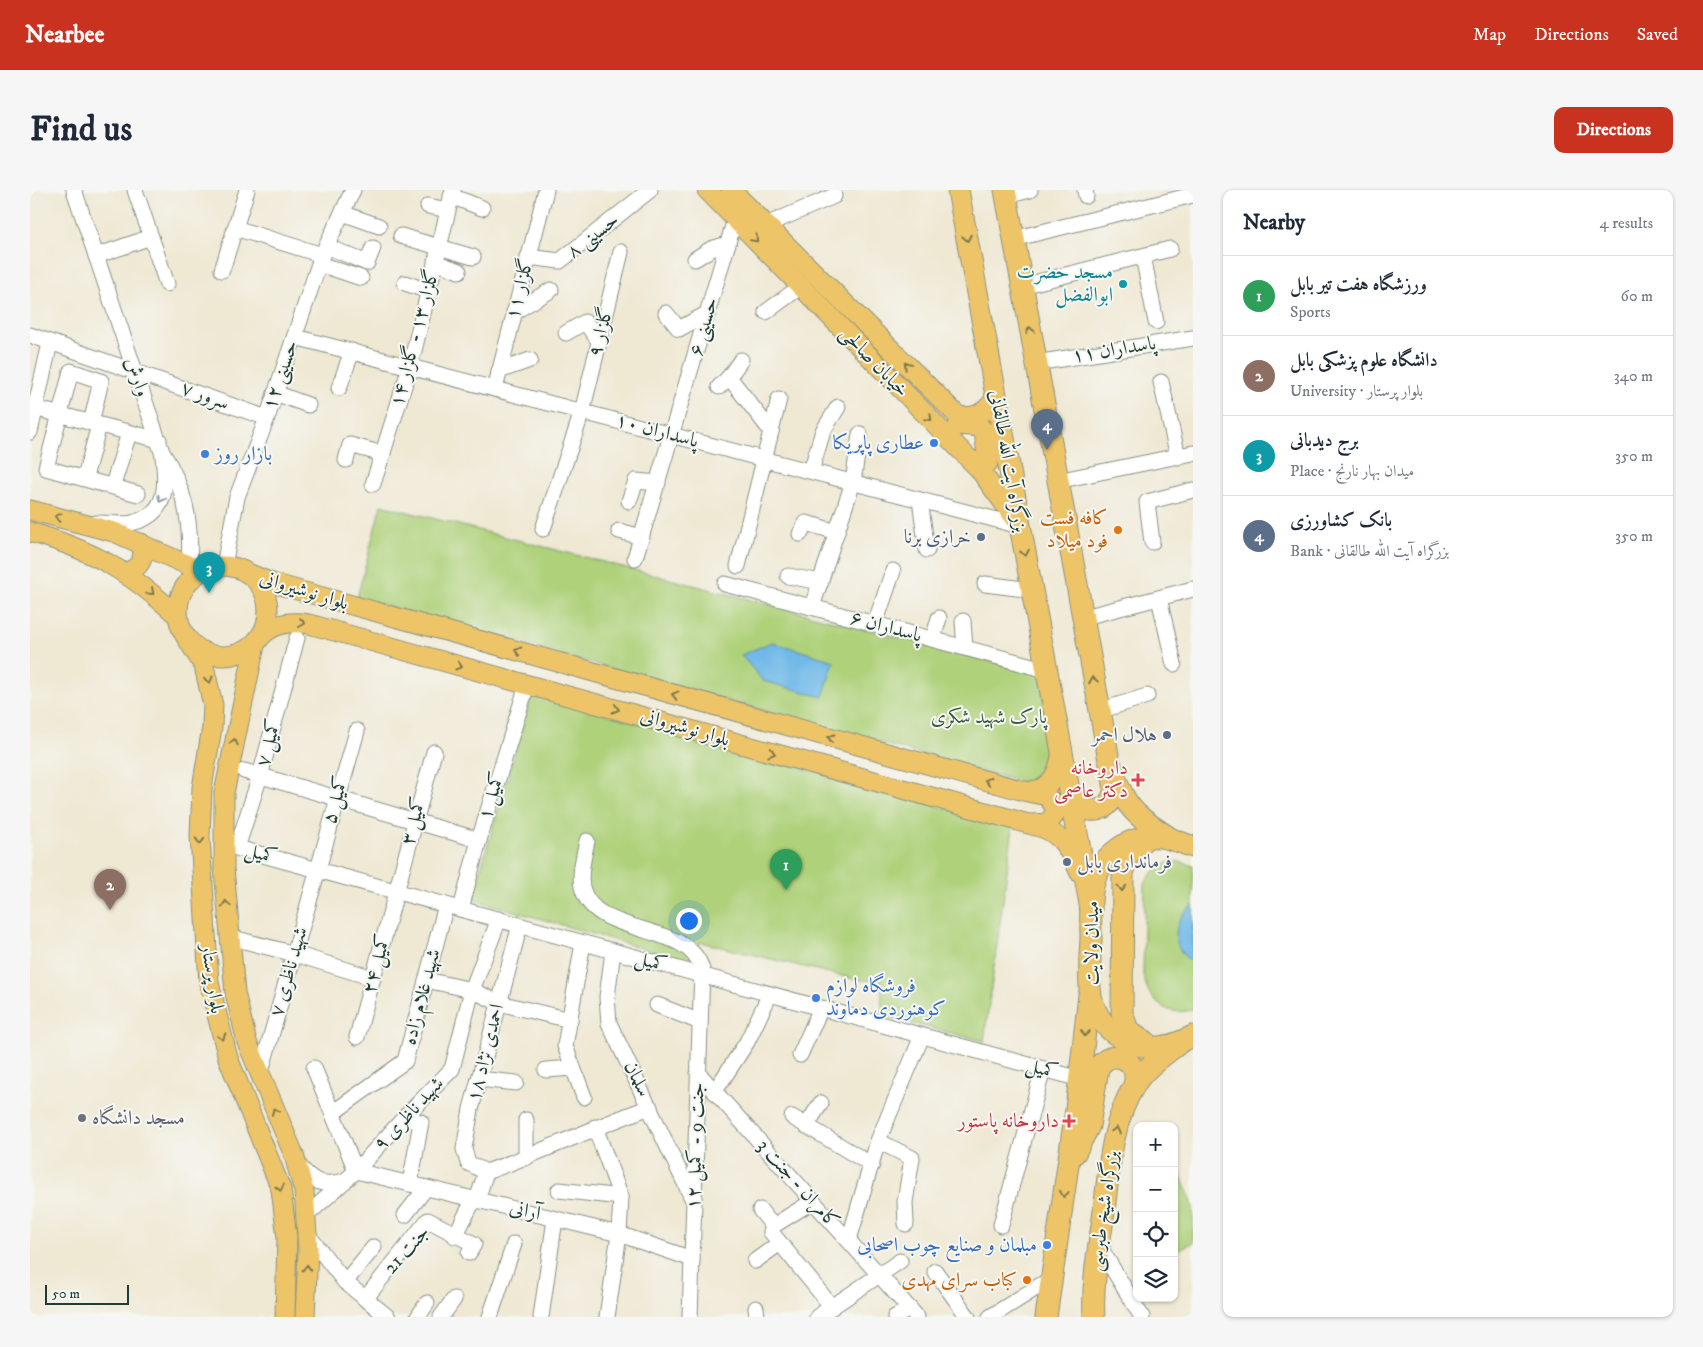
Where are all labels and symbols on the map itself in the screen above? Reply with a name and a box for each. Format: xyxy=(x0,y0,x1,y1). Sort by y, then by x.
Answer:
street label: حسینی ۸ xyxy=(562,208,625,265)
one-way arrow xyxy=(749,234,758,243)
one-way arrow xyxy=(961,234,971,242)
street label: گلزار ١١ xyxy=(499,255,540,322)
place label: مسجد حضرت ابوالفضل xyxy=(1017,260,1113,309)
street label: گلزار ۱۳ - گلزار ۱۴ xyxy=(384,266,445,410)
marker: مسجد حضرت ابوالفضل xyxy=(1117,278,1129,290)
street label: حسینی ۶ xyxy=(684,295,725,360)
street label: گلزار ٩ xyxy=(582,304,619,360)
street label: خیابان صالحی xyxy=(834,321,914,403)
one-way arrow xyxy=(1025,326,1035,335)
street label: پاسداران ١١ xyxy=(1070,331,1159,370)
street label: حسینی ۱۲ xyxy=(258,337,305,413)
street label: وارش xyxy=(119,354,155,400)
one-way arrow xyxy=(903,362,912,371)
street label: سرور ۷ xyxy=(177,376,233,416)
street label: بزرگراه آیت الله طالقانی xyxy=(983,387,1037,535)
street label: پاسداران ١٠ xyxy=(612,408,702,455)
pin: 4 xyxy=(1031,409,1063,450)
one-way arrow xyxy=(923,412,932,421)
place label: عطاری پاپریکا xyxy=(833,431,924,457)
marker: عطاری پاپریکا xyxy=(928,437,940,449)
place label: بازار روز xyxy=(213,442,272,467)
marker: بازار روز xyxy=(199,448,211,460)
one-way arrow xyxy=(157,494,167,503)
place label: کافه فست فود میلاد xyxy=(1040,506,1108,554)
one-way arrow xyxy=(53,512,62,523)
marker: کافه فست فود میلاد xyxy=(1112,524,1124,536)
place label: خرازی برنا xyxy=(904,525,971,550)
marker: خرازی برنا xyxy=(975,531,987,543)
one-way arrow xyxy=(1020,548,1030,557)
pin: 3 xyxy=(193,552,225,593)
street label: بلوار نوشیروانی xyxy=(256,566,352,616)
one-way arrow xyxy=(146,586,155,595)
street label: پاسداران ۶ xyxy=(847,605,926,650)
one-way arrow xyxy=(298,618,307,628)
one-way arrow xyxy=(514,647,523,657)
one-way arrow xyxy=(455,660,463,670)
one-way arrow xyxy=(203,675,213,684)
one-way arrow xyxy=(1088,675,1098,684)
one-way arrow xyxy=(671,690,679,700)
street label: بلوار نوشیروانی xyxy=(637,703,733,753)
one-way arrow xyxy=(611,704,619,714)
park label: پارک شهید شکری xyxy=(931,705,1048,731)
street label: کمیل ۷ xyxy=(251,716,288,770)
place label: هلال احمر xyxy=(1090,723,1157,748)
marker: هلال احمر xyxy=(1161,729,1173,741)
one-way arrow xyxy=(827,733,836,744)
one-way arrow xyxy=(228,738,239,747)
one-way arrow xyxy=(768,747,776,757)
place label: داروخانه دکتر عاصمی xyxy=(1054,756,1128,804)
street label: کمیل ۱ xyxy=(473,769,512,823)
street label: کمیل ۵ xyxy=(317,773,356,827)
marker: داروخانه دکتر عاصمی xyxy=(1132,774,1144,786)
one-way arrow xyxy=(983,776,992,787)
street label: کمیل ۳ xyxy=(396,794,433,848)
one-way arrow xyxy=(195,838,205,845)
street label: کمیل xyxy=(242,838,280,871)
pin: 1 xyxy=(770,849,802,890)
place label: فرمانداری بابل xyxy=(1077,850,1172,876)
marker: فرمانداری بابل xyxy=(1061,856,1073,868)
pin: 2 xyxy=(94,869,126,910)
one-way arrow xyxy=(1117,884,1127,892)
one-way arrow xyxy=(221,899,232,907)
street label: میدان ولایت xyxy=(1080,901,1105,985)
your location xyxy=(676,908,702,934)
street label: شهید ناظری ۷ xyxy=(264,924,314,1020)
street label: کمیل ۲۴ xyxy=(357,932,398,997)
street label: بلوار پرستار xyxy=(194,941,229,1015)
street label: شهید غلام زاده xyxy=(397,946,451,1049)
street label: کمیل xyxy=(632,946,670,979)
place label: فروشگاه لوازم کوهنوردی دماوند xyxy=(826,972,946,1022)
marker: فروشگاه لوازم کوهنوردی دماوند xyxy=(810,992,822,1004)
street label: احمدی نژاد ۱۸ xyxy=(462,1002,510,1104)
one-way arrow xyxy=(1080,1029,1091,1037)
one-way arrow xyxy=(216,1032,226,1040)
street label: کمیل xyxy=(1023,1053,1061,1086)
street label: سلمان xyxy=(618,1057,656,1101)
street label: شهید ناظری ۹ xyxy=(368,1072,450,1156)
street label: جنت 9 - کمیل ۱۲ xyxy=(681,1082,712,1210)
place label: مسجد دانشگاه xyxy=(92,1104,185,1131)
one-way arrow xyxy=(271,1107,282,1116)
place label: داروخانه پاستور xyxy=(956,1109,1059,1135)
marker: مسجد دانشگاه xyxy=(76,1112,88,1124)
marker: داروخانه پاستور xyxy=(1063,1115,1075,1127)
one-way arrow xyxy=(1110,1125,1121,1134)
street label: کامران - جنت 3 xyxy=(751,1134,845,1234)
street label: بزرگراه شیخ طبرسی xyxy=(1081,1148,1129,1274)
one-way arrow xyxy=(274,1184,285,1193)
one-way arrow xyxy=(1059,1190,1070,1198)
street label: آرانی xyxy=(507,1194,546,1227)
street label: جنت 21 xyxy=(379,1220,435,1280)
place label: مبلمان و صنایع چوب اصحابی xyxy=(857,1233,1037,1262)
marker: مبلمان و صنایع چوب اصحابی xyxy=(1041,1239,1053,1251)
one-way arrow xyxy=(302,1264,313,1272)
place label: کباب سرای مهدی xyxy=(901,1268,1017,1293)
marker: کباب سرای مهدی xyxy=(1021,1274,1033,1286)
scale bar xyxy=(45,1282,129,1305)

